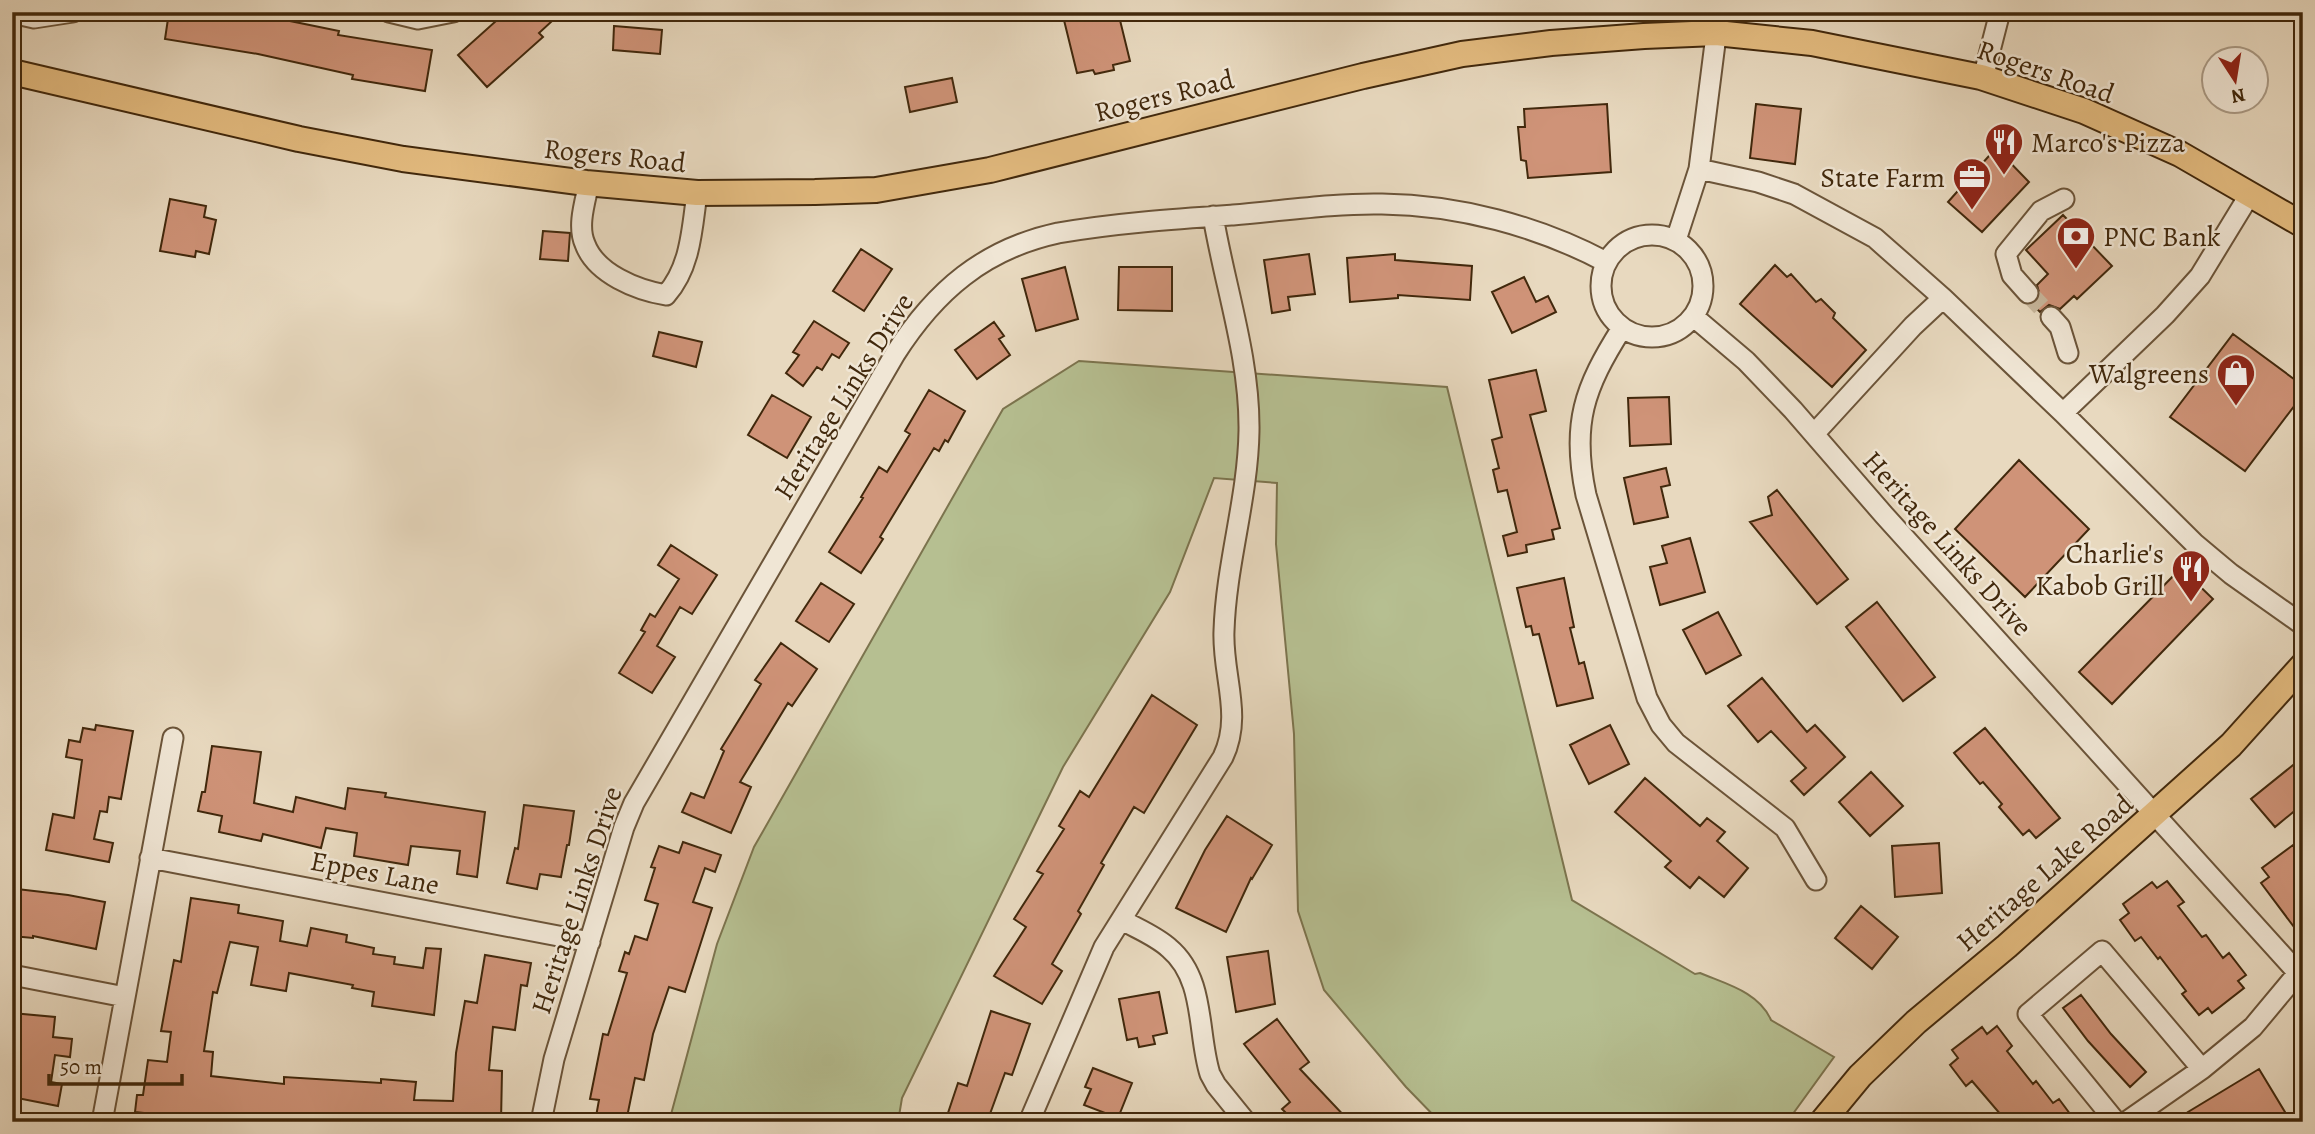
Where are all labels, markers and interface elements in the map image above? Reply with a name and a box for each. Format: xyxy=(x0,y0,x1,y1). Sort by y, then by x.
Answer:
street label: Rogers Road xyxy=(1972,31,2120,113)
north arrow xyxy=(2200,46,2270,116)
street label: Rogers Road xyxy=(1090,60,1239,132)
text: N xyxy=(2229,81,2248,110)
restaurant icon: Marco's Pizza xyxy=(1983,121,2025,176)
place label: Marco's Pizza xyxy=(2031,124,2185,162)
street label: Rogers Road xyxy=(542,130,689,182)
office icon: State Farm xyxy=(1951,156,1993,211)
place label: State Farm xyxy=(1820,159,1945,197)
bank icon: PNC Bank xyxy=(2055,215,2097,270)
place label: PNC Bank xyxy=(2103,218,2221,256)
street label: Heritage Links Drive xyxy=(765,286,923,507)
shop icon: Walgreens xyxy=(2215,352,2257,407)
place label: Walgreens xyxy=(2088,355,2209,393)
street label: Heritage Links Drive xyxy=(1854,443,2041,644)
place label: Charlie's Kabob Grill xyxy=(2035,535,2164,605)
restaurant icon: Charlie's Kabob Grill xyxy=(2170,548,2212,603)
street label: Heritage Links Drive xyxy=(522,782,632,1019)
street label: Heritage Lake Road xyxy=(1948,785,2142,960)
street label: Eppes Lane xyxy=(307,842,443,904)
scale bar xyxy=(49,1043,182,1087)
text: 50 m xyxy=(60,1053,102,1081)

